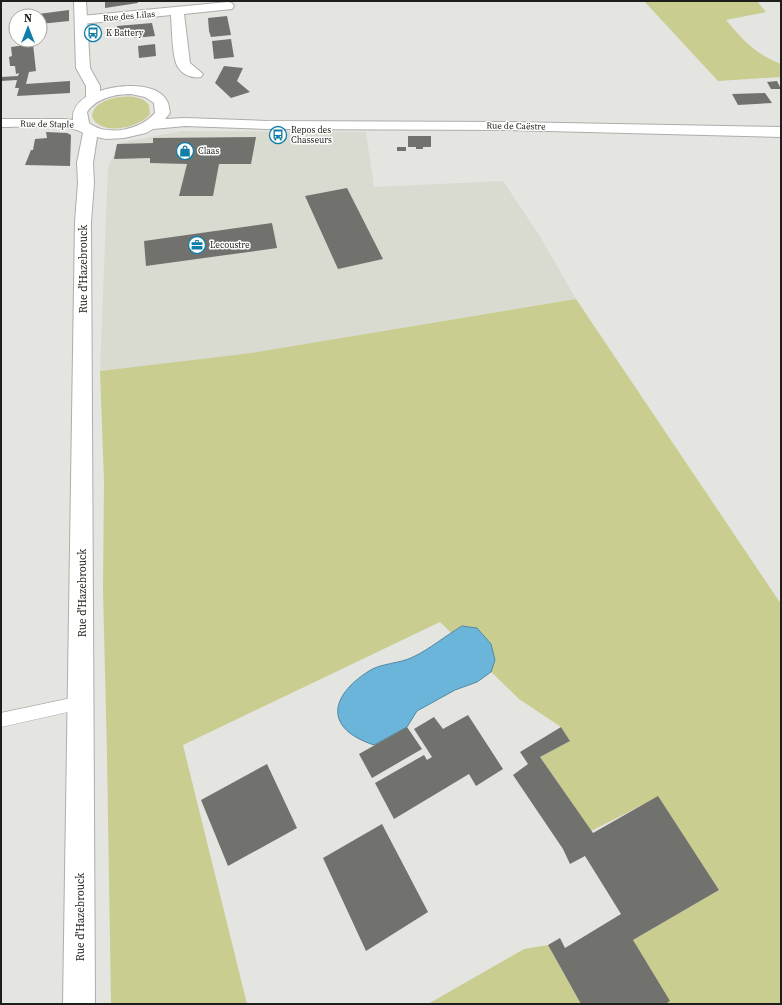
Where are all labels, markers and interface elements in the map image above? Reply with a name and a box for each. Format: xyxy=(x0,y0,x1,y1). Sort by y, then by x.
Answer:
north arrow xyxy=(8,8,48,48)
street label: Rue des Lilas xyxy=(102,8,156,24)
text: N xyxy=(24,11,32,26)
bus stop icon: K Battery xyxy=(83,23,103,43)
place label: K Battery xyxy=(106,27,144,39)
street label: Rue de Staple xyxy=(20,118,74,130)
street label: Rue de Caëstre xyxy=(486,119,546,133)
place label: Repos des Chasseurs xyxy=(291,124,332,146)
bus stop icon: Repos des Chasseurs xyxy=(268,125,288,145)
shop icon: Claas xyxy=(175,141,195,161)
place label: Claas xyxy=(198,145,219,157)
street label: Rue d'Hazebrouck xyxy=(76,224,91,313)
office icon: Lecoustre xyxy=(187,235,207,255)
place label: Lecoustre xyxy=(210,239,250,251)
street label: Rue d'Hazebrouck xyxy=(75,548,90,637)
street label: Rue d'Hazebrouck xyxy=(73,872,88,961)

